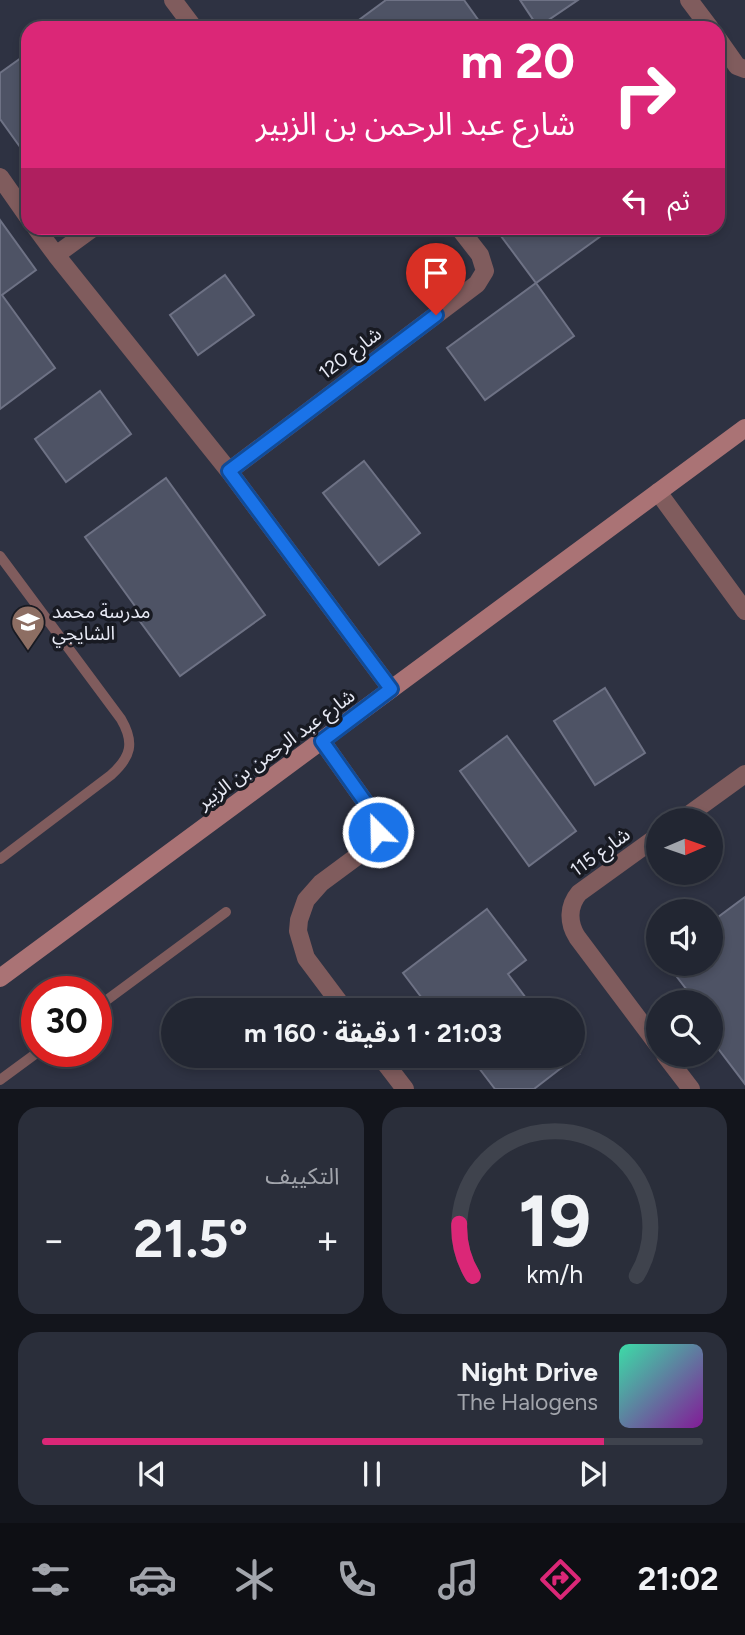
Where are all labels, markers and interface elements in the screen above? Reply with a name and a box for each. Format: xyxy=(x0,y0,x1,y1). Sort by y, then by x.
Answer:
text: 20 m xyxy=(460,31,575,90)
icon: right xyxy=(599,49,690,140)
text: شارع عبد الرحمن بن الزبير xyxy=(256,105,575,143)
icon: left xyxy=(616,182,654,220)
text: ثم xyxy=(668,185,690,217)
pin xyxy=(406,243,466,315)
icon: arrive xyxy=(417,254,455,292)
street label: شارع 120 xyxy=(314,322,387,386)
place label: مدرسة محمد الشايجي xyxy=(52,600,150,648)
school or university icon: مدرسة محمد الشايجي xyxy=(9,603,47,652)
street label: شارع عبد الرحمن بن الزبير xyxy=(192,684,361,816)
position arrow xyxy=(341,795,415,869)
north arrow xyxy=(646,808,723,886)
map controls xyxy=(646,808,723,1067)
street label: شارع 115 xyxy=(566,823,636,883)
button: sound xyxy=(646,899,723,976)
speed limit sign: 30 xyxy=(21,976,112,1067)
button: search xyxy=(646,990,723,1067)
text: 21:03 · 1 دقيقة · 160 m xyxy=(244,1017,502,1049)
text: التكييف xyxy=(265,1162,340,1190)
text: 19 xyxy=(518,1178,591,1265)
text: 21.5° xyxy=(133,1208,248,1270)
text: − xyxy=(42,1217,66,1263)
text: + xyxy=(316,1217,339,1263)
text: km/h xyxy=(526,1259,583,1289)
text: Night Drive xyxy=(461,1356,598,1388)
text: The Halogens xyxy=(457,1388,598,1416)
icon: previous xyxy=(133,1455,171,1493)
icon: pause xyxy=(353,1455,391,1493)
icon: next xyxy=(574,1455,612,1493)
icon: filters xyxy=(26,1555,75,1604)
icon: car xyxy=(128,1555,177,1604)
icon: climate xyxy=(230,1555,279,1604)
icon: phone xyxy=(332,1555,381,1604)
icon: music xyxy=(434,1555,483,1604)
icon: directions xyxy=(536,1555,585,1604)
text: 21:02 xyxy=(638,1560,719,1598)

